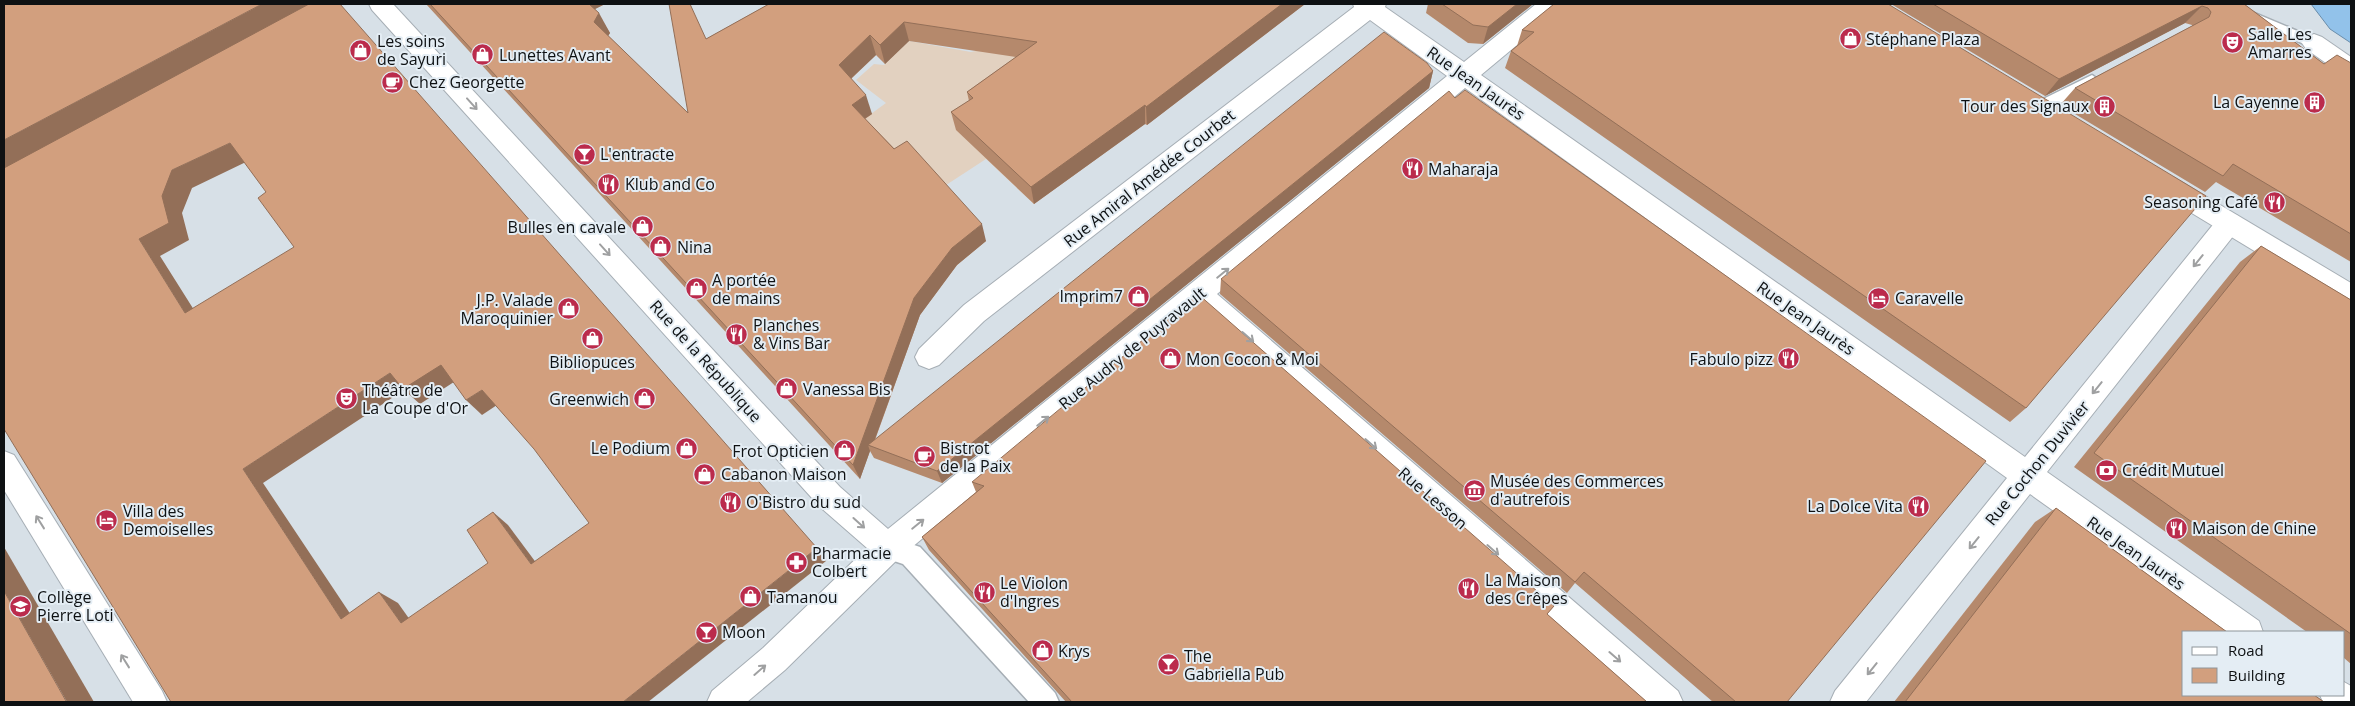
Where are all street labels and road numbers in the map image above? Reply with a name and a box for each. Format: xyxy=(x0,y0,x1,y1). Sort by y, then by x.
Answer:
street label: Rue Jean Jaurès xyxy=(1423,41,1529,125)
street label: Rue Amiral Amédée Courbet xyxy=(1059,104,1239,252)
street label: Rue Jean Jaurès xyxy=(1753,276,1859,360)
street label: Rue Audry de Puyravault xyxy=(1054,282,1210,414)
street label: Rue de la République xyxy=(645,295,767,427)
street label: Rue Cochon Duvivier xyxy=(1980,396,2094,530)
street label: Rue Lesson xyxy=(1394,462,1472,534)
street label: Rue Jean Jaurès xyxy=(2083,511,2189,595)

